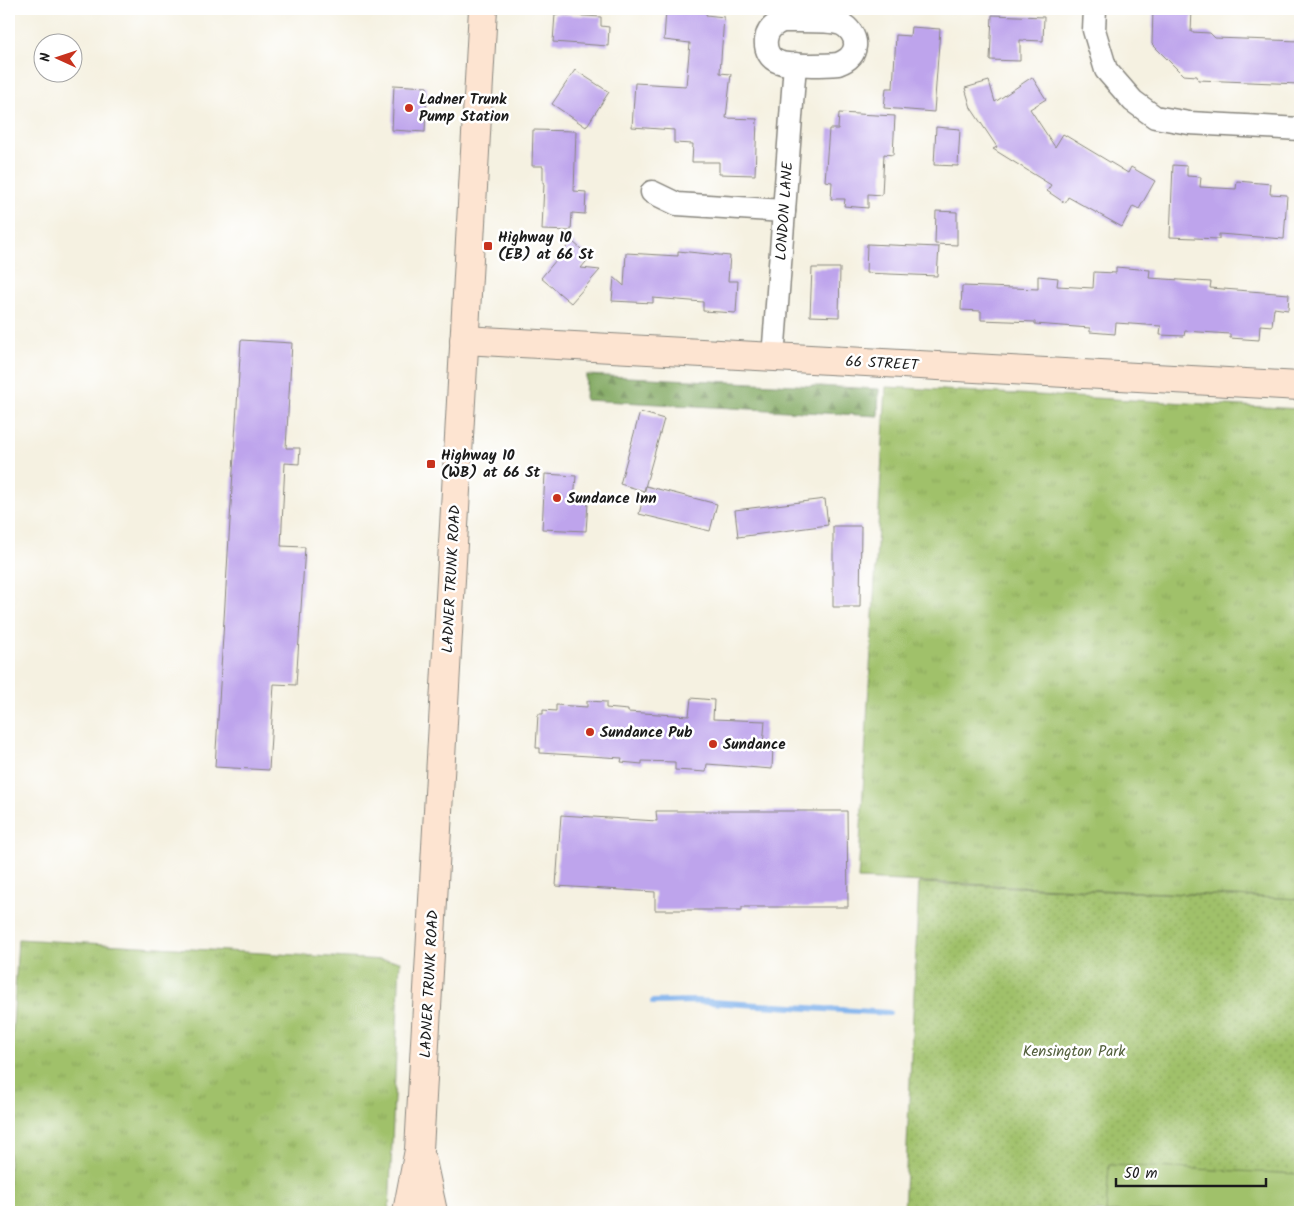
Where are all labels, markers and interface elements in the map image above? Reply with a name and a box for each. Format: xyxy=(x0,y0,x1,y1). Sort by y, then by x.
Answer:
north arrow xyxy=(32,32,82,82)
text: N xyxy=(35,52,57,62)
place label: Ladner Trunk Pump Station xyxy=(419,88,509,129)
marker: Ladner Trunk Pump Station xyxy=(403,102,415,114)
street label: LONDON LANE xyxy=(770,160,801,261)
place label: Highway 10 (EB) at 66 St xyxy=(498,226,594,267)
marker: Highway 10 (EB) at 66 St xyxy=(482,240,494,252)
street label: 66 STREET xyxy=(845,350,921,378)
place label: Highway 10 (WB) at 66 St xyxy=(441,444,541,485)
marker: Highway 10 (WB) at 66 St xyxy=(425,458,437,470)
place label: Sundance Inn xyxy=(567,487,657,511)
marker: Sundance Inn xyxy=(551,492,563,504)
street label: LADNER TRUNK ROAD xyxy=(436,504,468,654)
place label: Sundance Pub xyxy=(600,721,693,745)
marker: Sundance Pub xyxy=(584,726,596,738)
place label: Sundance xyxy=(723,733,786,757)
marker: Sundance xyxy=(707,738,719,750)
street label: LADNER TRUNK ROAD xyxy=(414,909,446,1059)
park label: Kensington Park xyxy=(1023,1040,1126,1064)
scale bar xyxy=(1116,1156,1266,1188)
text: 50 m xyxy=(1124,1162,1158,1186)

